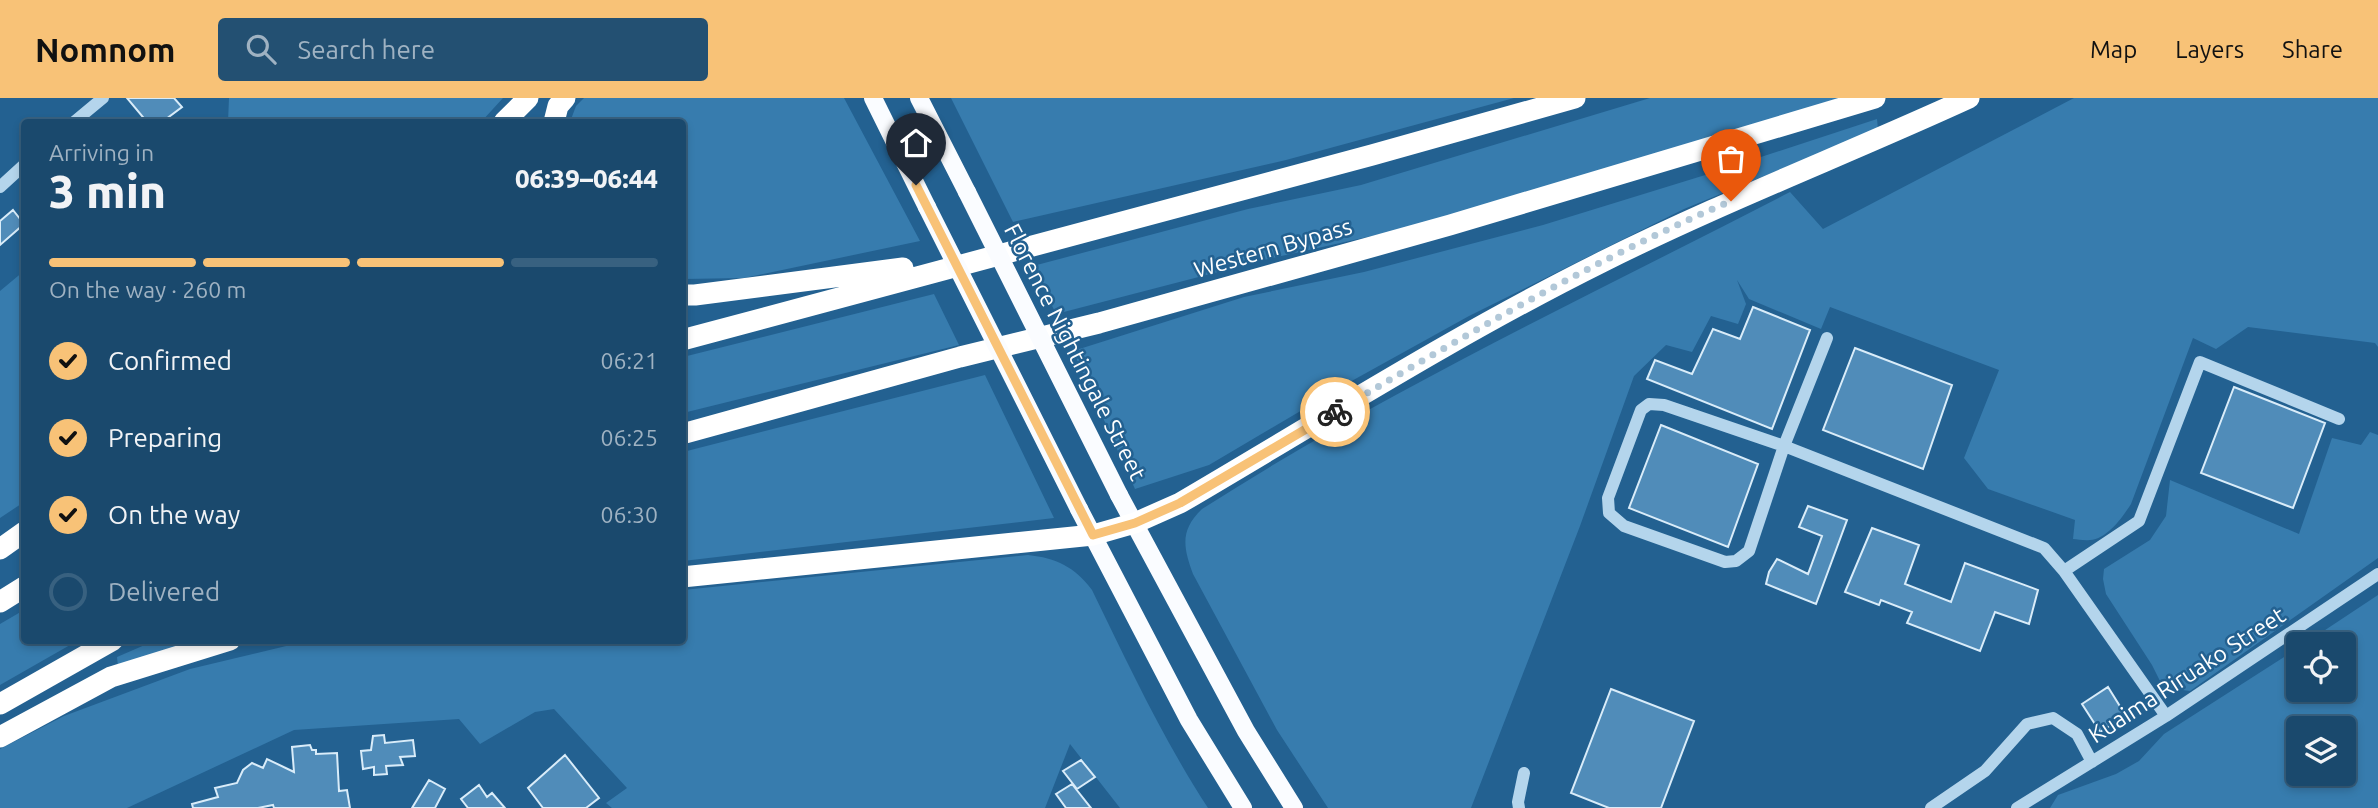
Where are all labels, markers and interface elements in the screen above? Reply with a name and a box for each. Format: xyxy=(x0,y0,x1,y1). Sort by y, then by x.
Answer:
search box xyxy=(218,18,708,81)
icon: search xyxy=(242,30,280,68)
text: Nomnom xyxy=(35,31,176,68)
text: Search here xyxy=(298,35,435,64)
text: Map xyxy=(2090,36,2137,63)
text: Layers xyxy=(2175,36,2244,63)
text: Share xyxy=(2282,36,2343,63)
pin xyxy=(886,113,946,185)
icon: home xyxy=(897,124,935,162)
pin xyxy=(1701,129,1761,201)
text: Arriving in xyxy=(49,140,154,165)
icon: bag xyxy=(1712,140,1750,178)
text: 06:39–06:44 xyxy=(515,164,658,193)
text: 3 min xyxy=(49,165,166,217)
street label: Western Bypass xyxy=(1191,213,1355,282)
street label: Florence Nightingale Street xyxy=(1000,220,1151,484)
text: On the way · 260 m xyxy=(49,277,246,302)
icon: check xyxy=(49,342,87,380)
text: Confirmed xyxy=(108,346,232,375)
text: 06:21 xyxy=(600,348,658,373)
courier xyxy=(1300,377,1370,447)
icon: bike xyxy=(1316,393,1354,431)
icon: check xyxy=(49,419,87,457)
text: Preparing xyxy=(108,423,222,452)
text: 06:25 xyxy=(600,425,658,450)
icon: check xyxy=(49,496,87,534)
text: On the way xyxy=(108,500,240,529)
text: 06:30 xyxy=(600,502,658,527)
text: Delivered xyxy=(108,577,220,606)
street label: Kuaima Riruako Street xyxy=(2084,602,2290,747)
map controls xyxy=(2286,632,2356,786)
button: locate xyxy=(2286,632,2356,702)
button: layers xyxy=(2286,716,2356,786)

